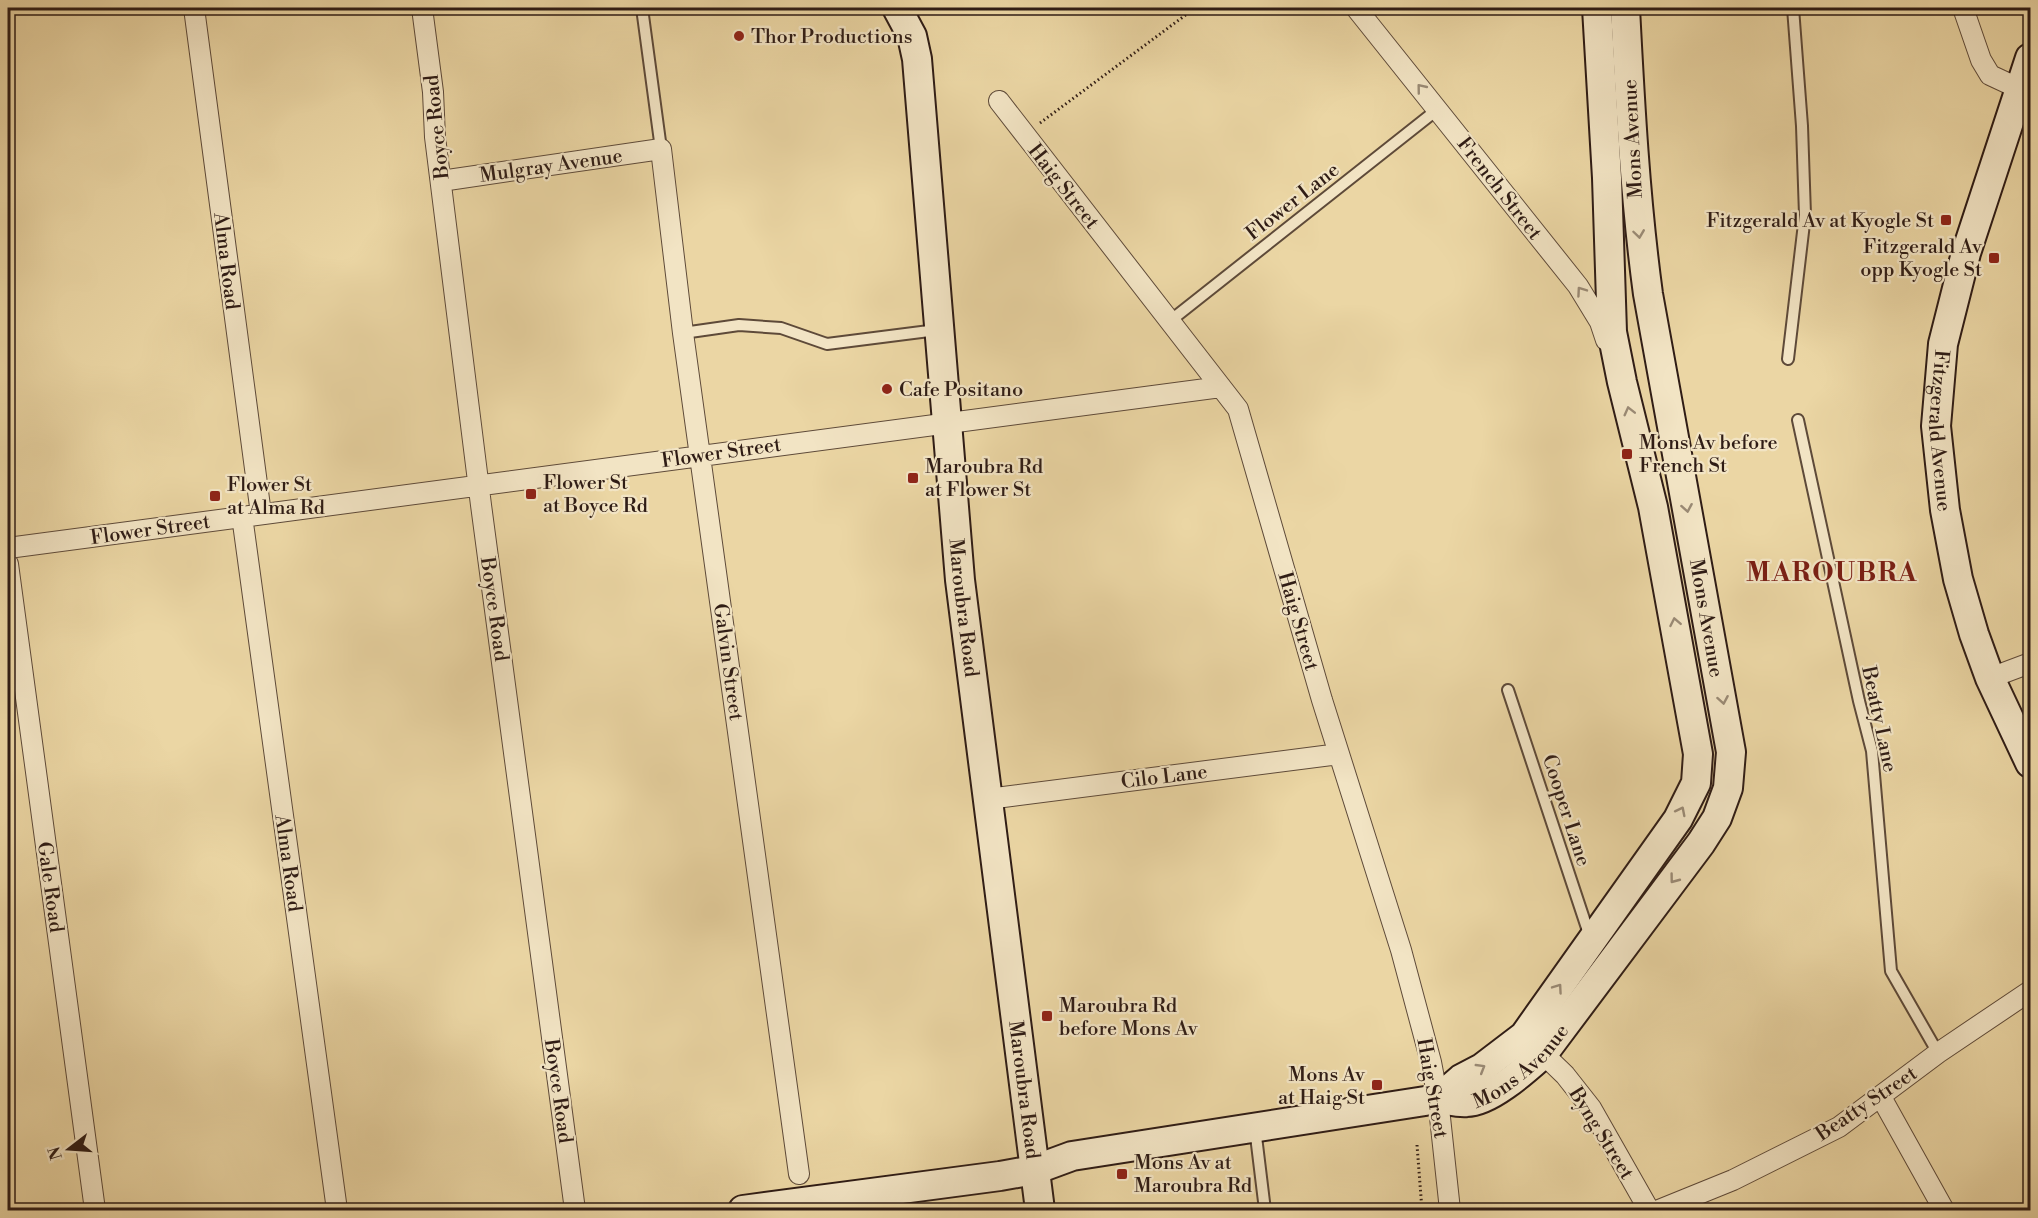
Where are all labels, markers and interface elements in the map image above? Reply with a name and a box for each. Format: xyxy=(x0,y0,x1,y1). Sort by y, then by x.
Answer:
place label: Thor Productions xyxy=(751,25,912,50)
marker: Thor Productions xyxy=(732,29,746,43)
street label: Boyce Road xyxy=(420,73,456,181)
street label: Mons Avenue xyxy=(1618,79,1649,199)
one-way arrow xyxy=(1417,84,1428,95)
street label: French Street xyxy=(1451,132,1547,245)
street label: Haig Street xyxy=(1022,139,1104,235)
street label: Mulgray Avenue xyxy=(478,144,624,189)
street label: Flower Lane xyxy=(1241,158,1345,246)
place label: Fitzgerald Av at Kyogle St xyxy=(1706,209,1934,234)
street label: Alma Road xyxy=(207,210,244,312)
marker: Fitzgerald Av at Kyogle St xyxy=(1939,213,1953,227)
one-way arrow xyxy=(1633,229,1645,238)
place label: Fitzgerald Av opp Kyogle St xyxy=(1860,235,1983,283)
marker: Fitzgerald Av opp Kyogle St xyxy=(1987,251,2001,265)
one-way arrow xyxy=(1577,286,1588,297)
street label: Fitzgerald Avenue xyxy=(1922,349,1956,513)
place label: Cafe Positano xyxy=(899,378,1023,403)
marker: Cafe Positano xyxy=(880,382,894,396)
one-way arrow xyxy=(1624,406,1636,417)
place label: Mons Av before French St xyxy=(1639,431,1778,479)
street label: Flower Street xyxy=(660,433,783,474)
marker: Mons Av before French St xyxy=(1620,447,1634,461)
place label: Maroubra Rd at Flower St xyxy=(925,455,1044,503)
place label: Flower St at Boyce Rd xyxy=(543,471,649,519)
marker: Maroubra Rd at Flower St xyxy=(906,471,920,485)
place label: Flower St at Alma Rd xyxy=(227,473,326,521)
marker: Flower St at Boyce Rd xyxy=(524,487,538,501)
marker: Flower St at Alma Rd xyxy=(208,489,222,503)
one-way arrow xyxy=(1680,503,1693,513)
street label: Flower Street xyxy=(89,510,212,551)
street label: Maroubra Road xyxy=(943,537,983,679)
street label: Boyce Road xyxy=(474,555,513,663)
street label: Mons Avenue xyxy=(1683,557,1728,679)
district label: MAROUBRA xyxy=(1746,557,1918,589)
street label: Haig Street xyxy=(1272,569,1324,674)
street label: Galvin Street xyxy=(707,602,748,722)
one-way arrow xyxy=(1669,617,1682,627)
street label: Beatty Lane xyxy=(1855,663,1902,775)
one-way arrow xyxy=(1716,695,1728,705)
street label: Cooper Lane xyxy=(1536,751,1595,870)
street label: Cilo Lane xyxy=(1119,760,1209,795)
one-way arrow xyxy=(1674,807,1686,818)
street label: Alma Road xyxy=(268,812,307,914)
street label: Gale Road xyxy=(31,840,68,935)
one-way arrow xyxy=(1671,872,1682,883)
one-way arrow xyxy=(1551,984,1562,995)
place label: Maroubra Rd before Mons Av xyxy=(1059,994,1199,1042)
marker: Maroubra Rd before Mons Av xyxy=(1040,1009,1054,1023)
street label: Maroubra Road xyxy=(1002,1019,1045,1161)
street label: Mons Avenue xyxy=(1469,1020,1575,1115)
street label: Haig Street xyxy=(1410,1036,1453,1140)
street label: Boyce Road xyxy=(538,1037,577,1145)
street label: Beatty Street xyxy=(1811,1061,1922,1148)
place label: Mons Av at Haig St xyxy=(1278,1063,1366,1111)
one-way arrow xyxy=(1475,1064,1485,1075)
marker: Mons Av at Haig St xyxy=(1370,1078,1384,1092)
street label: Byng Street xyxy=(1562,1082,1639,1185)
north arrow xyxy=(39,1119,99,1179)
text: N xyxy=(44,1144,67,1162)
place label: Mons Av at Maroubra Rd xyxy=(1134,1151,1253,1199)
marker: Mons Av at Maroubra Rd xyxy=(1115,1167,1129,1181)

